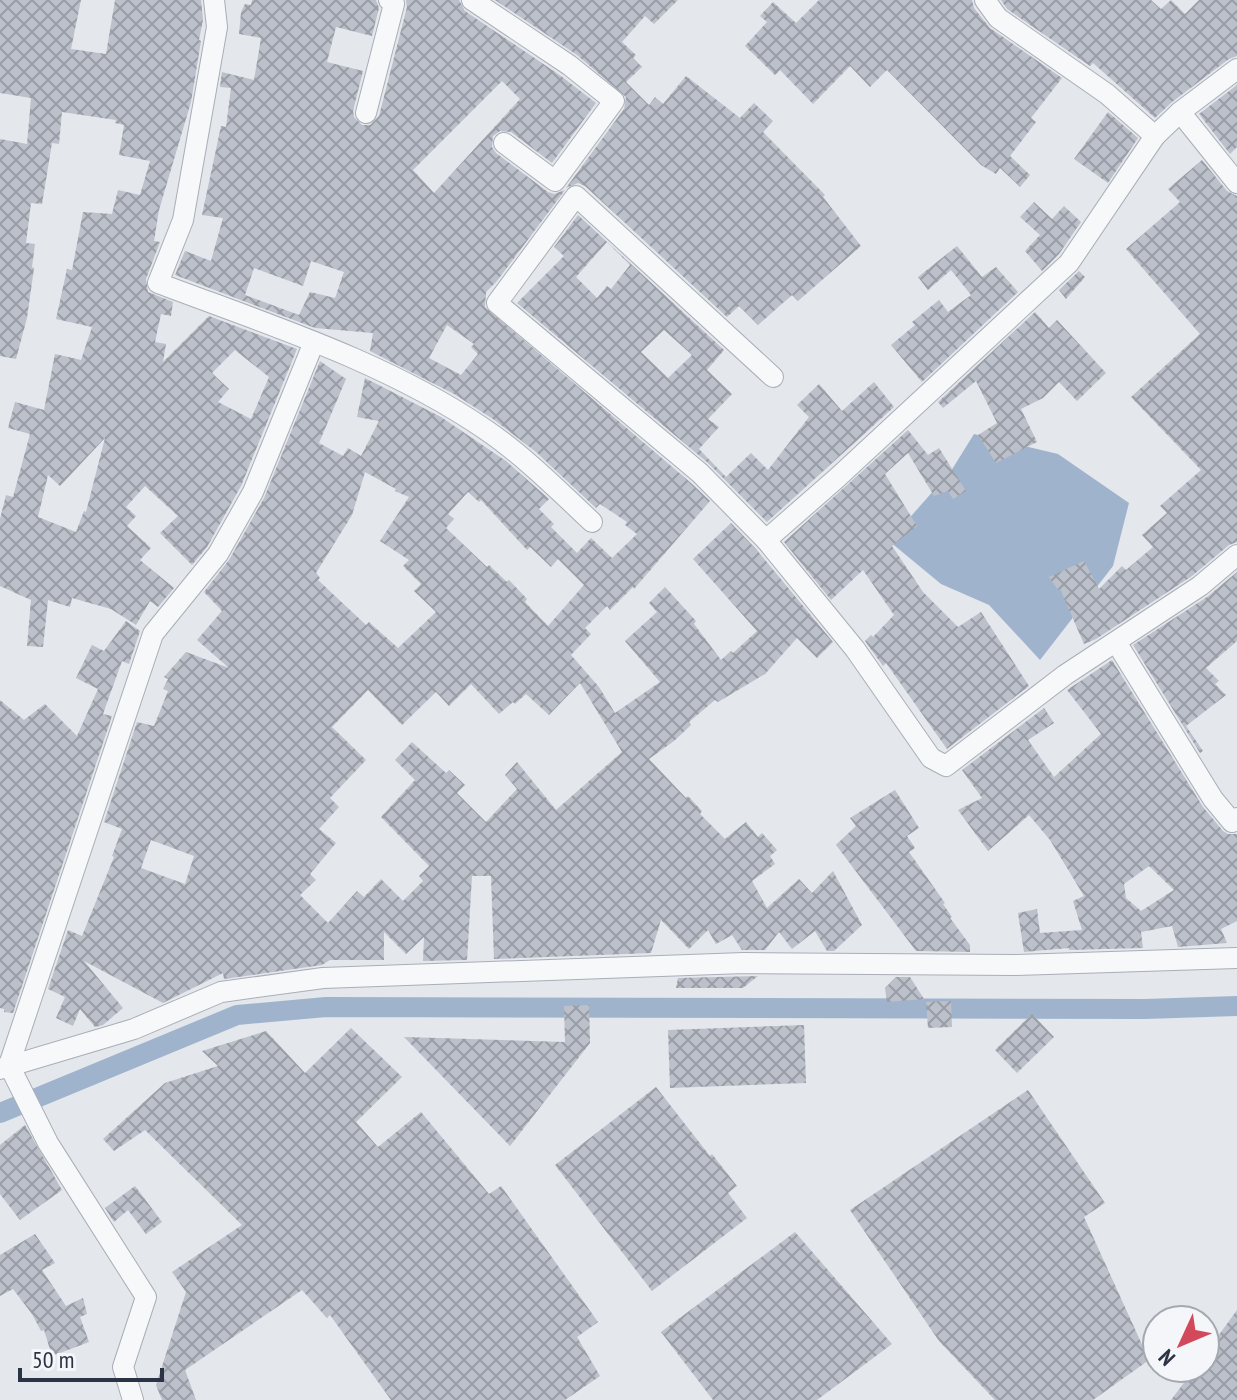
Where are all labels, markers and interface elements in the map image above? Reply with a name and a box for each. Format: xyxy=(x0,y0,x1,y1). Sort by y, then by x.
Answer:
north arrow xyxy=(1141,1304,1221,1384)
scale bar xyxy=(20,1332,162,1382)
text: 50 m xyxy=(32,1344,74,1375)
text: N xyxy=(1152,1344,1181,1372)

